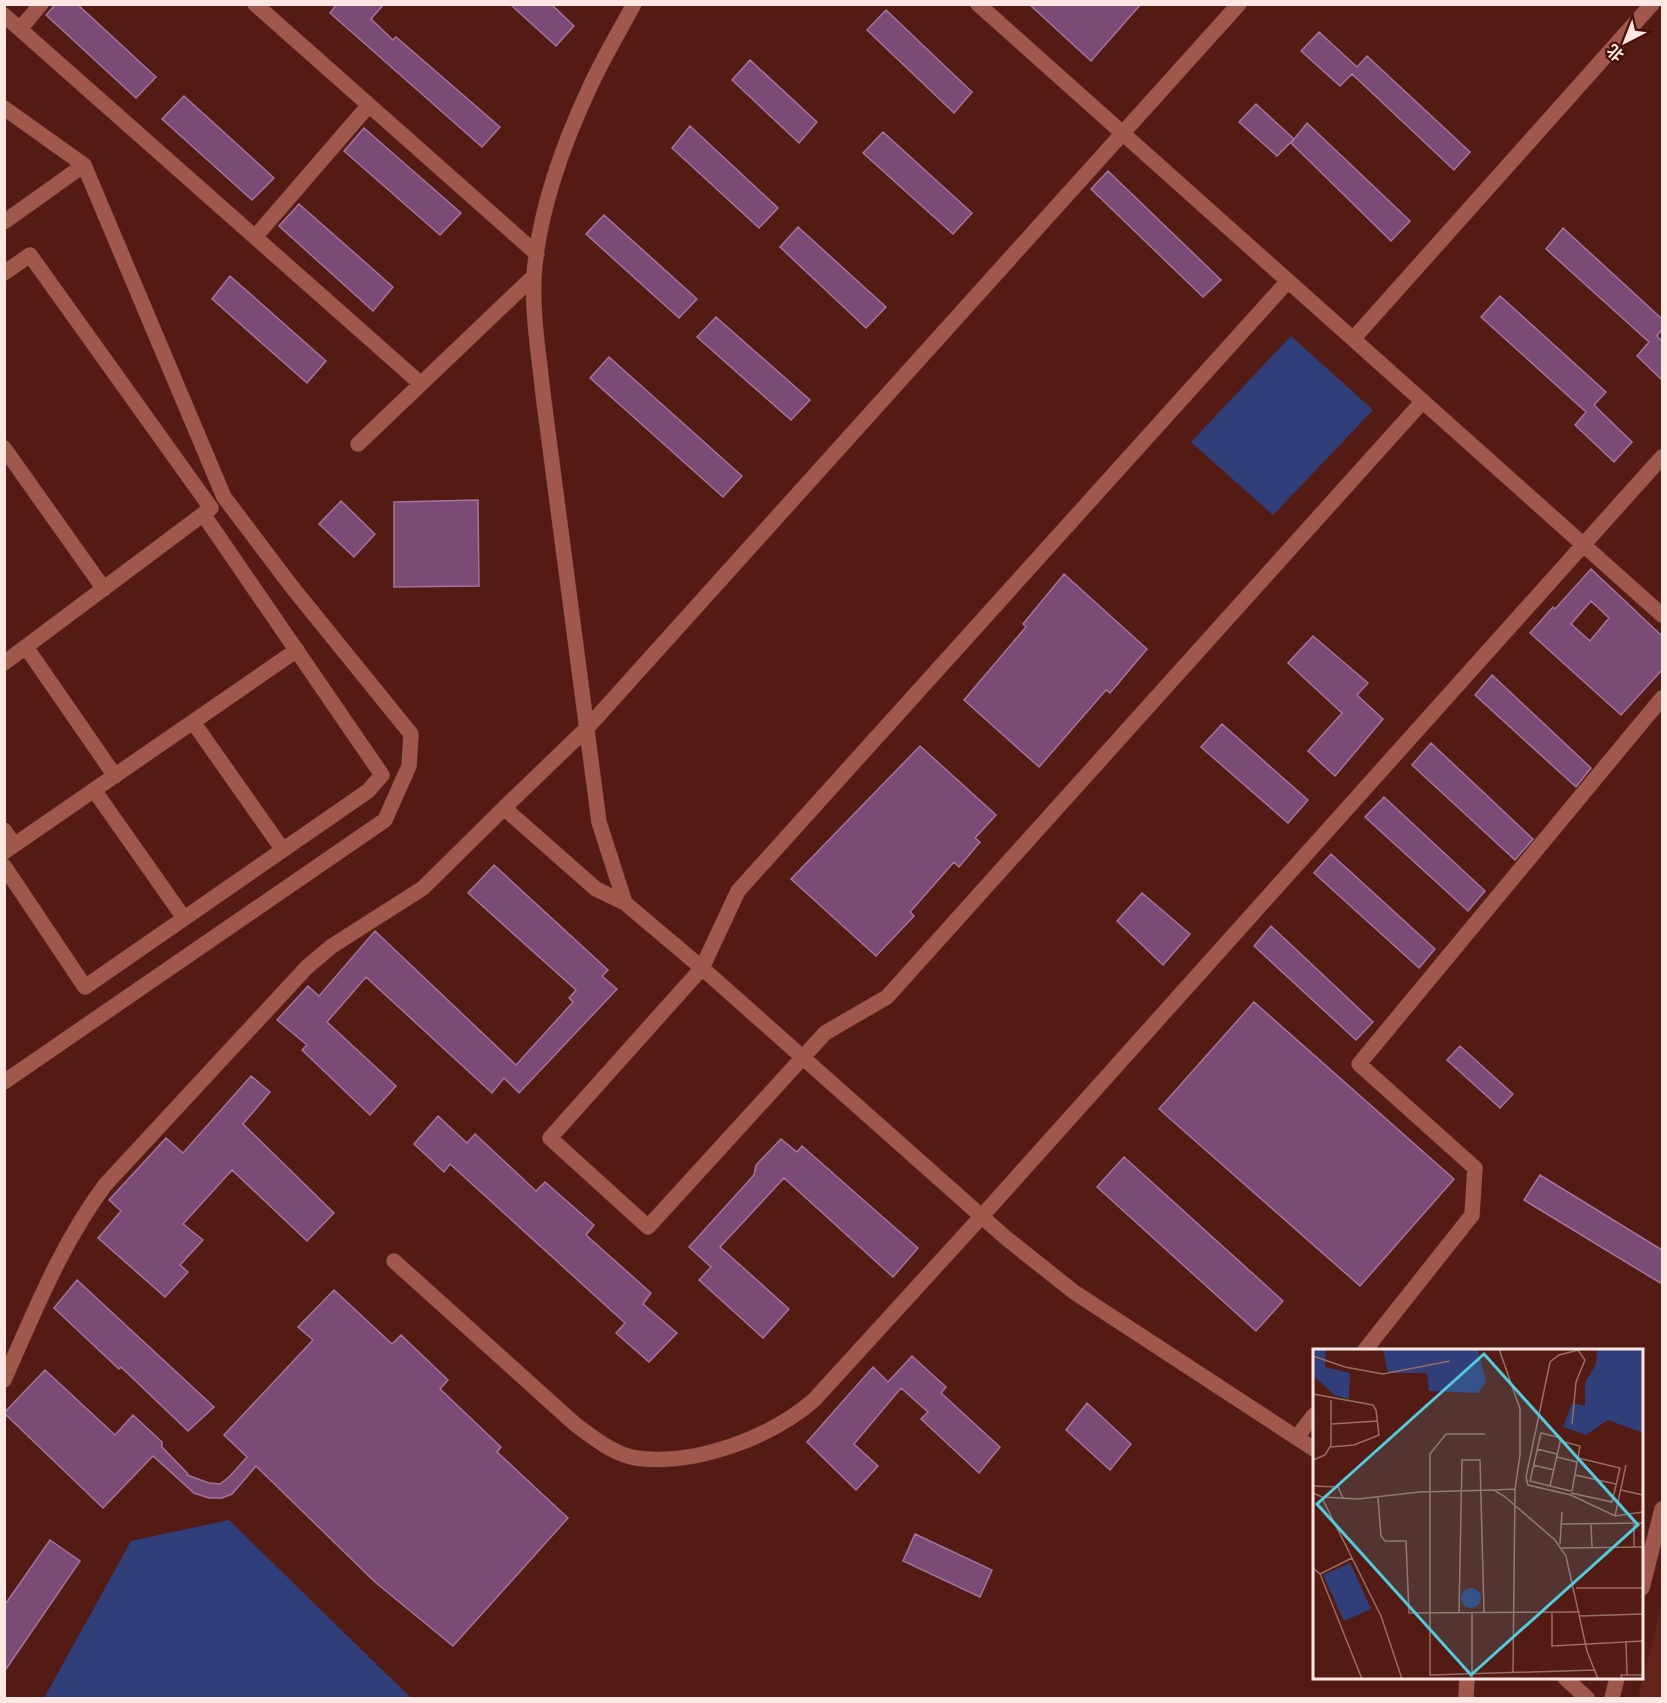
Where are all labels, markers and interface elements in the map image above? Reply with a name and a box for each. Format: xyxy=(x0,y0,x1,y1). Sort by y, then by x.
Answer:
north arrow xyxy=(1595,12,1655,72)
text: 北 xyxy=(1604,41,1627,64)
inset map xyxy=(1313,1349,1643,1679)

